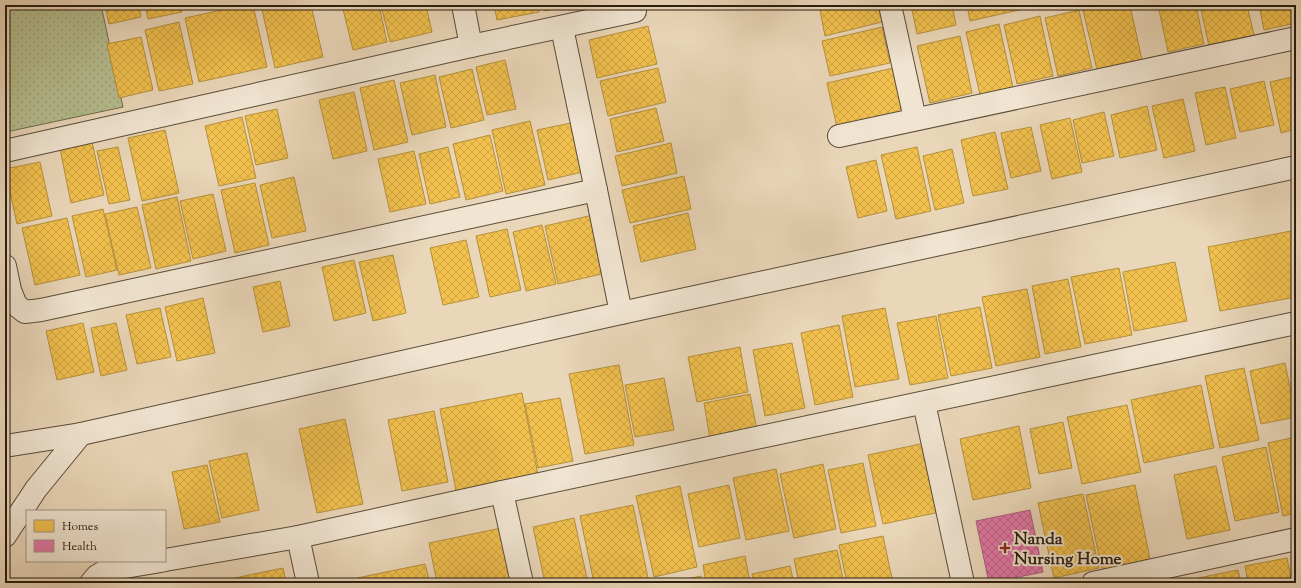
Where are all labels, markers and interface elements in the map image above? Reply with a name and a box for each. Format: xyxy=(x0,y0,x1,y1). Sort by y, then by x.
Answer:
legend xyxy=(26,510,166,562)
text: Homes xyxy=(62,518,98,536)
place label: Nanda Nursing Home xyxy=(1014,528,1122,572)
text: Health xyxy=(62,538,97,556)
marker: Nanda Nursing Home xyxy=(999,542,1011,554)

